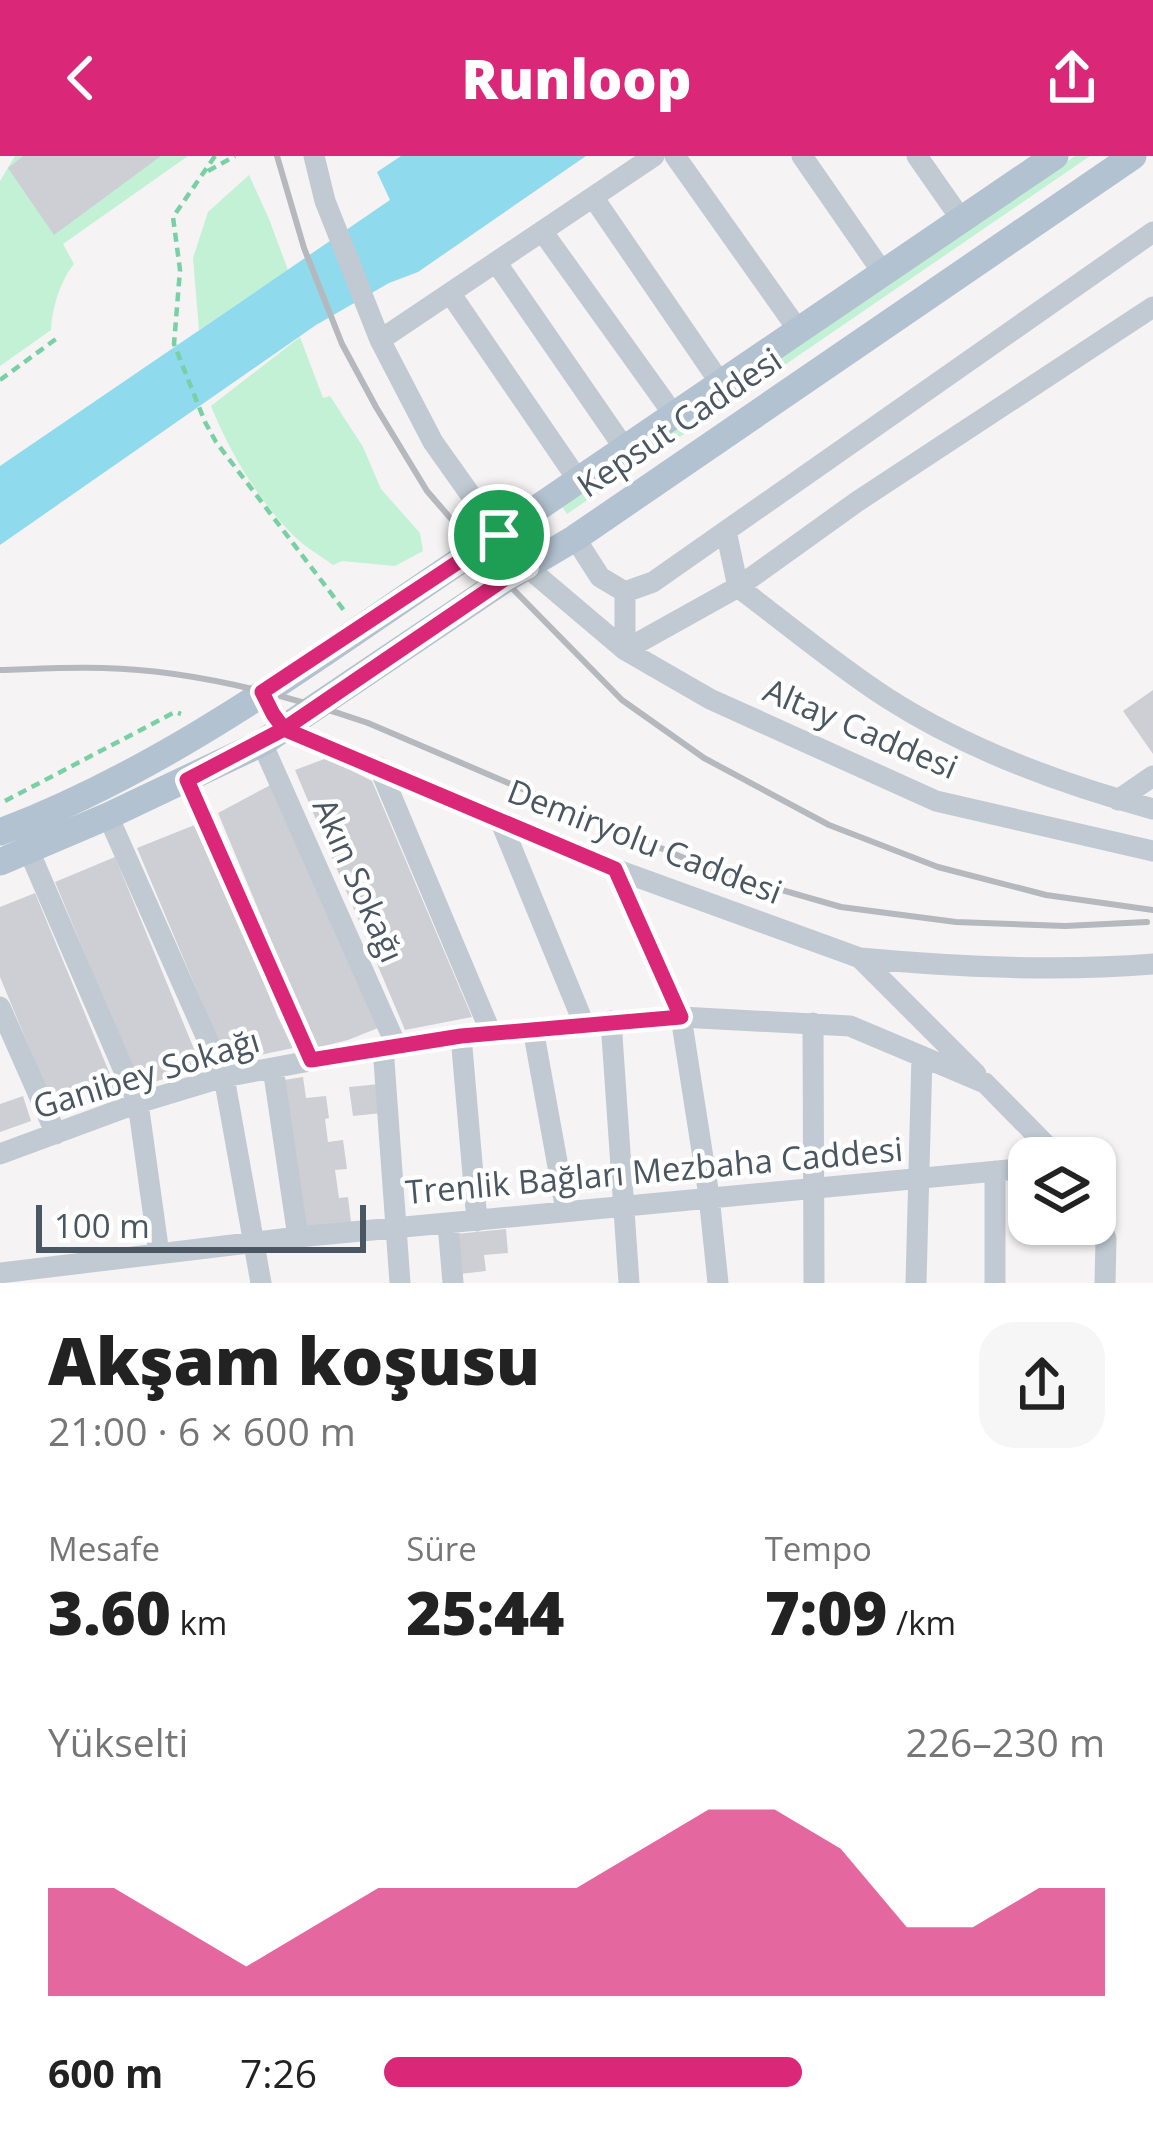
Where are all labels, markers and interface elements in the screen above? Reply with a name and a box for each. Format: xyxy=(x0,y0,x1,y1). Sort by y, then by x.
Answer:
text: Runloop xyxy=(462,41,691,115)
icon: back xyxy=(48,45,114,111)
icon: share xyxy=(1039,45,1105,111)
street label: Kepsut Caddesi xyxy=(568,337,790,507)
pin xyxy=(448,484,550,586)
icon: arrive xyxy=(466,502,532,568)
street label: Altay Caddesi xyxy=(757,667,965,789)
street label: Demiryolu Caddesi xyxy=(501,768,789,914)
street label: Akın Sokağı xyxy=(303,791,415,969)
street label: Ganibey Sokağı xyxy=(27,1017,265,1129)
street label: Trenlik Bağları Mezbaha Caddesi xyxy=(403,1126,905,1214)
map controls xyxy=(1008,1137,1116,1245)
button: layers xyxy=(1008,1137,1116,1245)
scale bar xyxy=(36,1199,366,1252)
text: 100 m xyxy=(54,1203,150,1248)
text: Akşam koşusu xyxy=(48,1314,540,1404)
button: share xyxy=(979,1322,1105,1448)
text: 21:00 · 6 × 600 m xyxy=(48,1404,356,1457)
text: Mesafe xyxy=(48,1526,160,1571)
text: Süre xyxy=(406,1526,477,1571)
text: Tempo xyxy=(765,1526,872,1571)
text: 3.60 xyxy=(48,1571,171,1653)
text: 25:44 xyxy=(406,1571,564,1653)
text: 7:09 xyxy=(765,1571,887,1653)
text: km xyxy=(171,1600,227,1645)
text: /km xyxy=(887,1600,956,1645)
text: Yükselti xyxy=(48,1715,188,1768)
text: 226–230 m xyxy=(905,1715,1105,1768)
text: 600 m xyxy=(48,2046,163,2099)
text: 7:26 xyxy=(240,2046,317,2099)

